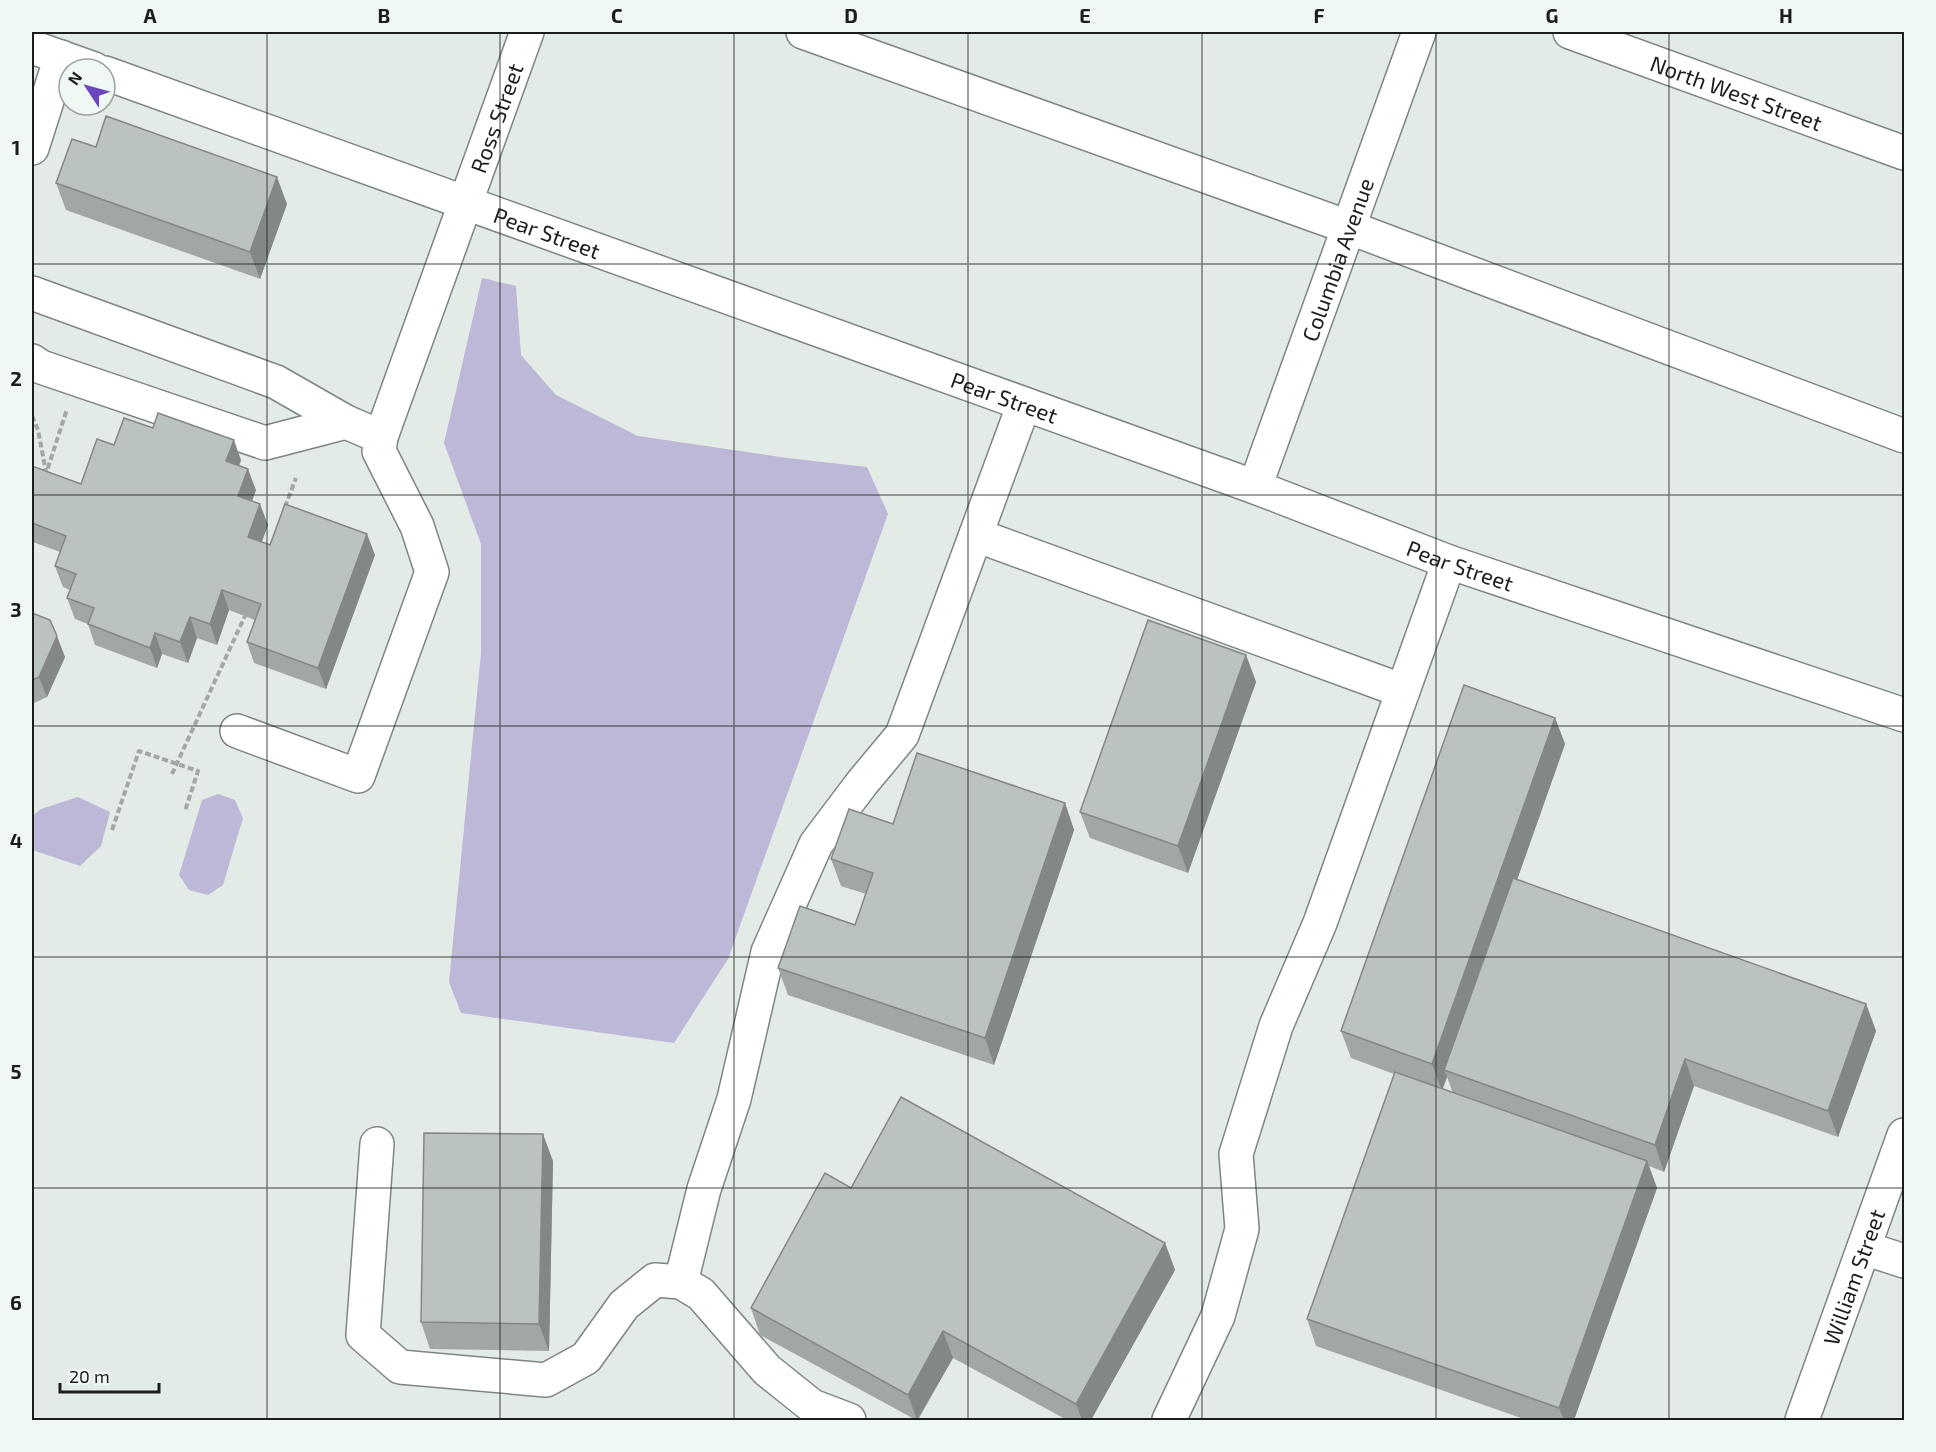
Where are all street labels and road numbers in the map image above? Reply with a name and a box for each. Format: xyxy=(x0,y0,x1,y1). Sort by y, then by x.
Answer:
street label: North West Street xyxy=(1647,49,1826,135)
street label: Ross Street xyxy=(464,60,528,176)
street label: Columbia Avenue xyxy=(1296,174,1378,345)
street label: Pear Street xyxy=(490,201,604,263)
street label: Pear Street xyxy=(948,366,1061,428)
street label: Pear Street xyxy=(1403,534,1517,596)
street label: William Street xyxy=(1817,1205,1889,1348)

